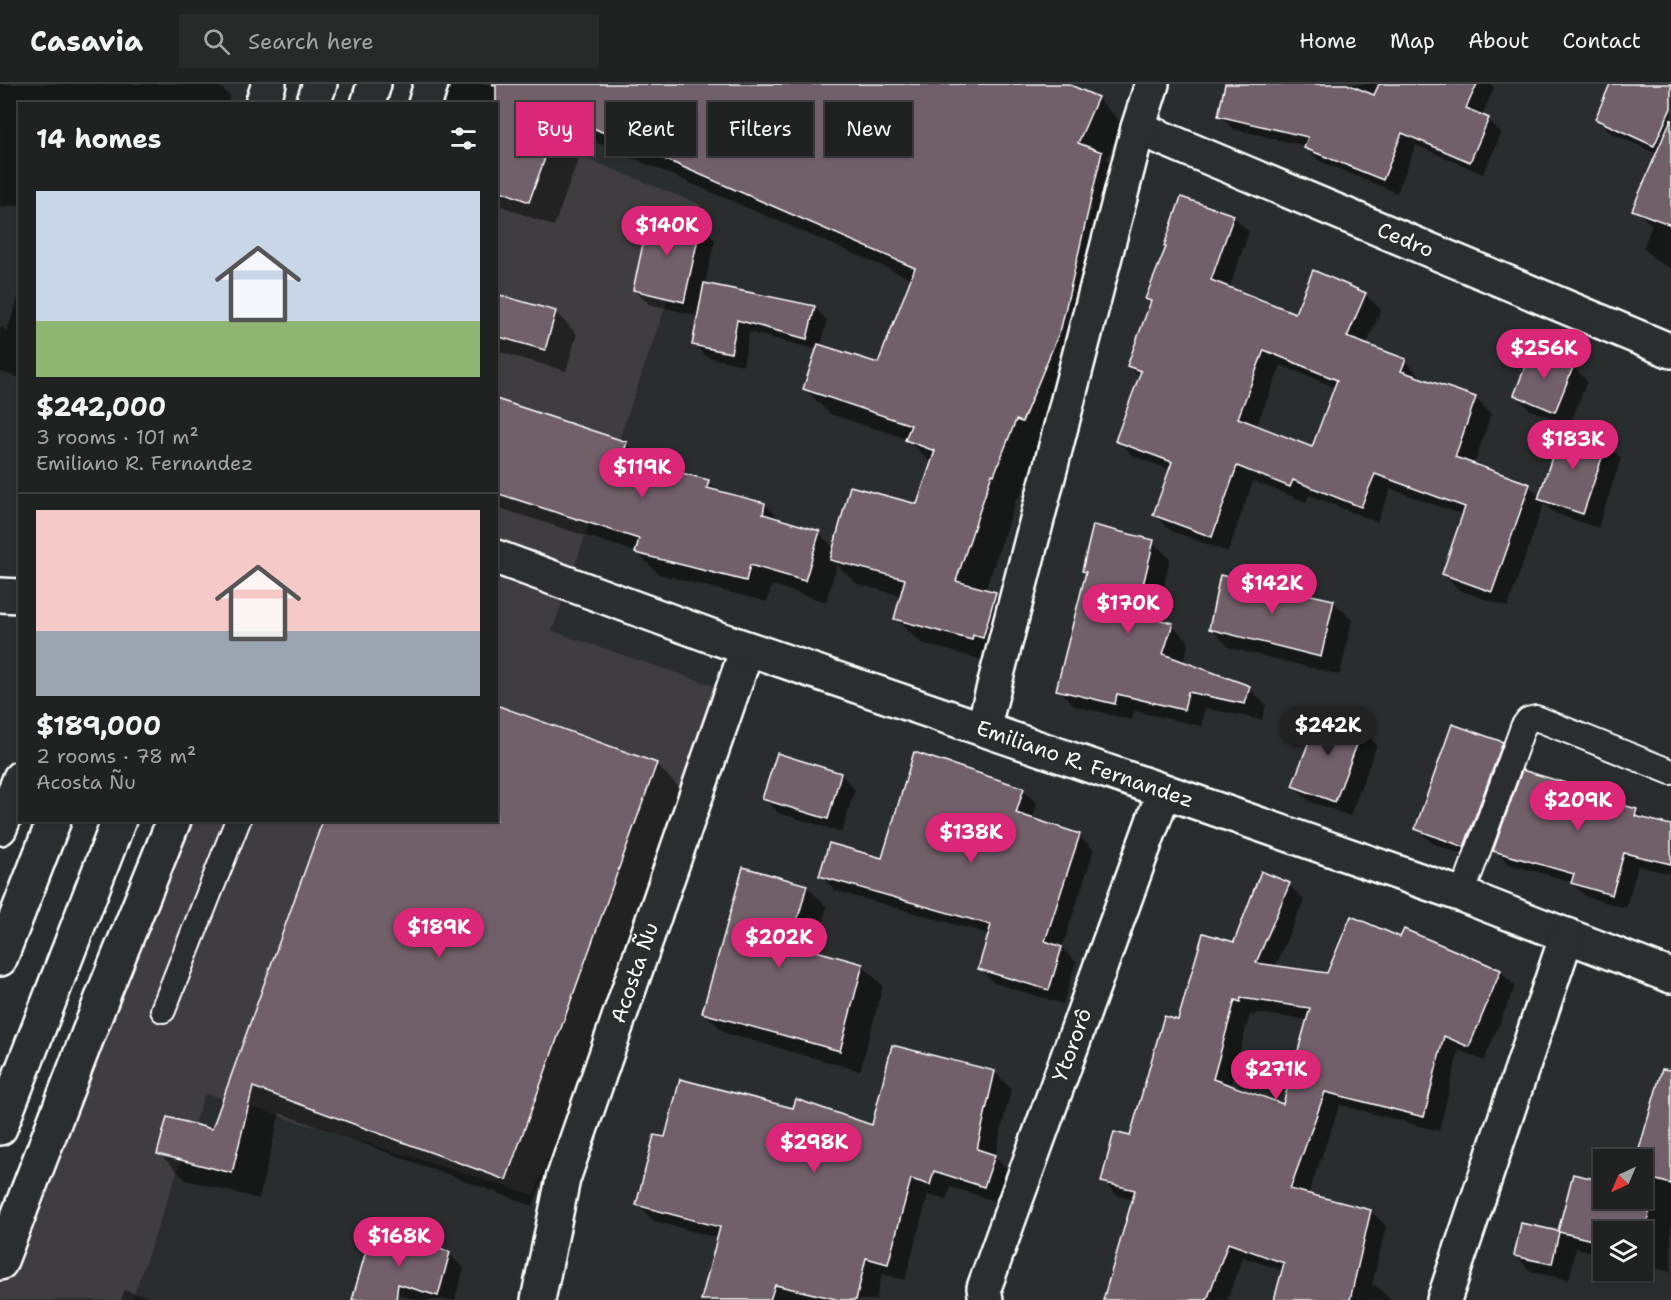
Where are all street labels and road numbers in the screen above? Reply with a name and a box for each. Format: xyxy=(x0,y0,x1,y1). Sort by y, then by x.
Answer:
street label: Cedro xyxy=(1373,216,1438,264)
street label: Emiliano R. Fernandez xyxy=(973,714,1197,814)
street label: Acosta Ñu xyxy=(604,919,665,1027)
street label: Ytororô xyxy=(1046,1004,1098,1086)

